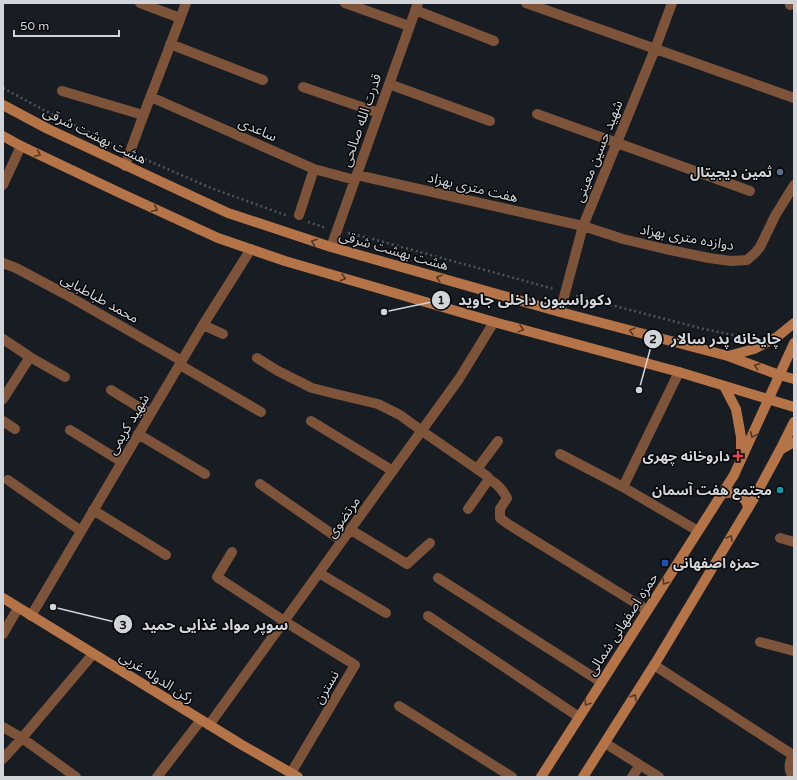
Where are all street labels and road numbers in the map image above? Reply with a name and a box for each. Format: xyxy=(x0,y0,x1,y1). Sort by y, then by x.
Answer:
street label: قدرت الله صالحی xyxy=(338,71,385,169)
street label: شهید حسین معینی xyxy=(570,98,627,205)
street label: هشت بهشت شرقی xyxy=(40,103,149,168)
street label: ساعدی xyxy=(236,114,280,145)
street label: هفت متری بهزاد xyxy=(426,169,520,206)
street label: دوازده متری بهزاد xyxy=(638,221,736,254)
street label: هشت بهشت شرقی xyxy=(337,227,451,274)
street label: محمد طباطبایی xyxy=(58,270,142,327)
street label: شهید کریمی xyxy=(104,391,153,458)
street label: مرتضوی xyxy=(323,493,364,541)
street label: حمزه اصفهانی شمالی xyxy=(583,570,662,679)
street label: رکن الدوله غربی xyxy=(116,648,197,707)
street label: نسترن xyxy=(310,667,343,707)

